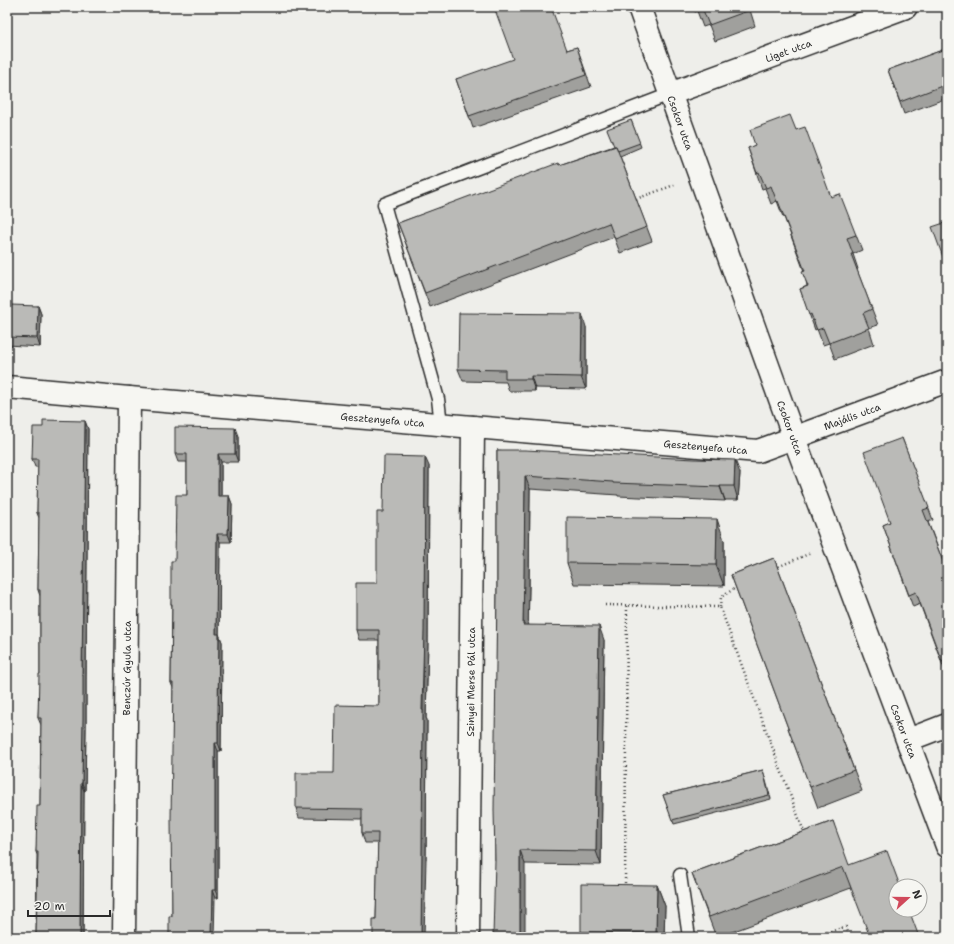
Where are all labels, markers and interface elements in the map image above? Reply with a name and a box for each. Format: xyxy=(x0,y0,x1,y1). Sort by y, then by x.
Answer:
street label: Liget utca xyxy=(763,36,814,65)
street label: Csokor utca xyxy=(665,94,697,152)
street label: Csokor utca xyxy=(775,399,806,457)
street label: Majális utca xyxy=(822,399,883,433)
street label: Gesztenyefa utca xyxy=(340,409,426,429)
street label: Gesztenyefa utca xyxy=(663,437,749,457)
street label: Benczúr Gyula utca xyxy=(120,620,133,715)
street label: Szinyei Merse Pál utca xyxy=(463,626,478,737)
street label: Csokor utca xyxy=(888,702,920,761)
north arrow xyxy=(888,878,928,918)
text: N xyxy=(908,888,926,902)
scale bar xyxy=(28,892,110,918)
text: 20 m xyxy=(34,898,65,914)

